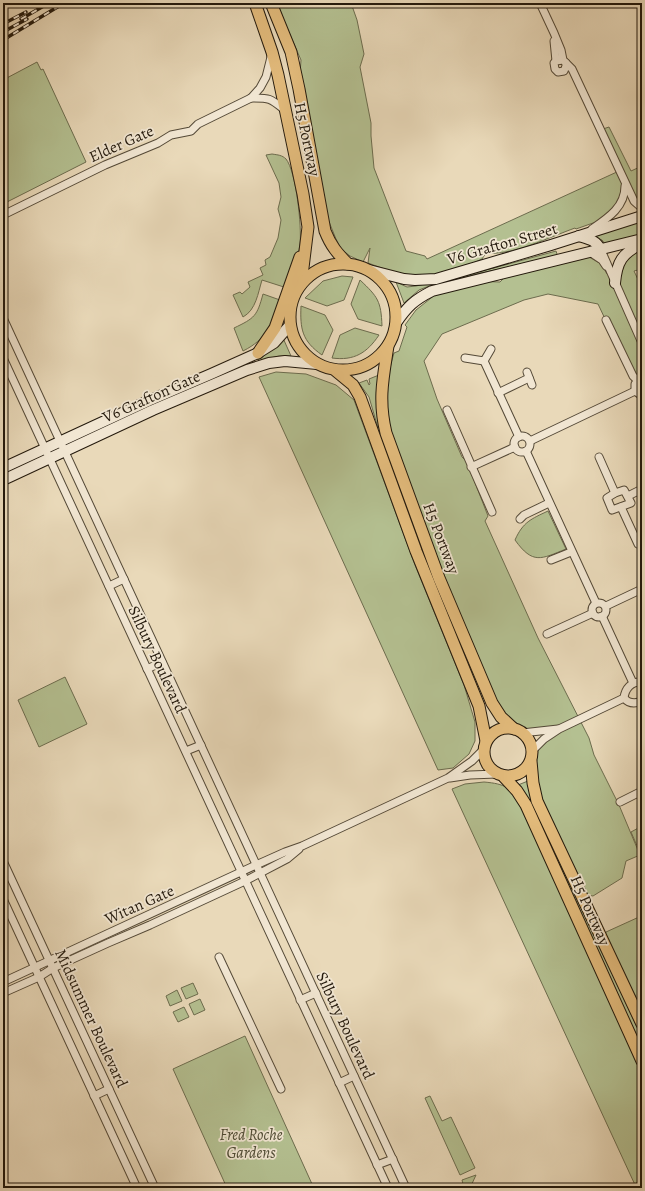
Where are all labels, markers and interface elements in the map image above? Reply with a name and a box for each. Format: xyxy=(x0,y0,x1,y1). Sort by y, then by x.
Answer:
street label: H5 Portway xyxy=(288,100,326,179)
street label: Elder Gate xyxy=(85,120,157,168)
street label: V6 Grafton Street xyxy=(444,218,560,270)
street label: V6 Grafton Gate xyxy=(98,366,204,429)
street label: H5 Portway xyxy=(417,499,465,578)
street label: Silbury Boulevard xyxy=(123,602,192,717)
street label: H5 Portway xyxy=(565,872,616,950)
street label: Witan Gate xyxy=(100,880,178,930)
street label: Midsummer Boulevard xyxy=(49,946,133,1092)
street label: Silbury Boulevard xyxy=(311,968,380,1083)
park label: Fred Roche Gardens xyxy=(219,1124,283,1164)

